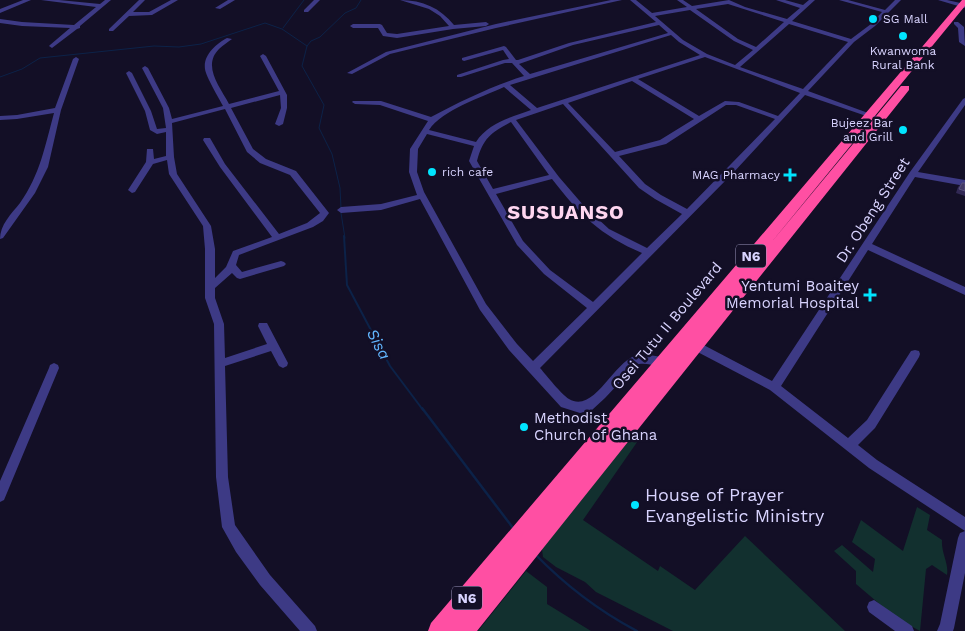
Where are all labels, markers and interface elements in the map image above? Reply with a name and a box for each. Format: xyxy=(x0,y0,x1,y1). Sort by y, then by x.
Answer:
place label: SG Mall xyxy=(883,12,928,26)
marker: SG Mall xyxy=(867,13,879,25)
marker: Kwanwoma Rural Bank xyxy=(897,30,909,42)
place label: Kwanwoma Rural Bank xyxy=(870,44,937,72)
place label: Bujeez Bar and Grill xyxy=(831,116,893,144)
marker: Bujeez Bar and Grill xyxy=(897,124,909,136)
street label: Dr. Obeng Street xyxy=(832,154,914,266)
place label: rich cafe xyxy=(442,165,493,179)
marker: rich cafe xyxy=(426,166,438,178)
place label: MAG Pharmacy xyxy=(692,168,781,182)
marker: MAG Pharmacy xyxy=(784,169,796,181)
district label: SUSUANSO xyxy=(507,200,625,224)
road number: N6 xyxy=(736,245,766,268)
street label: Osei Tutu II Boulevard xyxy=(608,259,726,393)
place label: Yentumi Boaitey Memorial Hospital xyxy=(726,277,859,312)
marker: Yentumi Boaitey Memorial Hospital xyxy=(863,288,877,302)
water label: Sisa xyxy=(363,326,395,363)
place label: Methodist Church of Ghana xyxy=(534,409,658,444)
marker: Methodist Church of Ghana xyxy=(518,421,530,433)
place label: House of Prayer Evangelistic Ministry xyxy=(645,484,825,526)
marker: House of Prayer Evangelistic Ministry xyxy=(629,499,641,511)
road number: N6 xyxy=(452,586,482,610)

